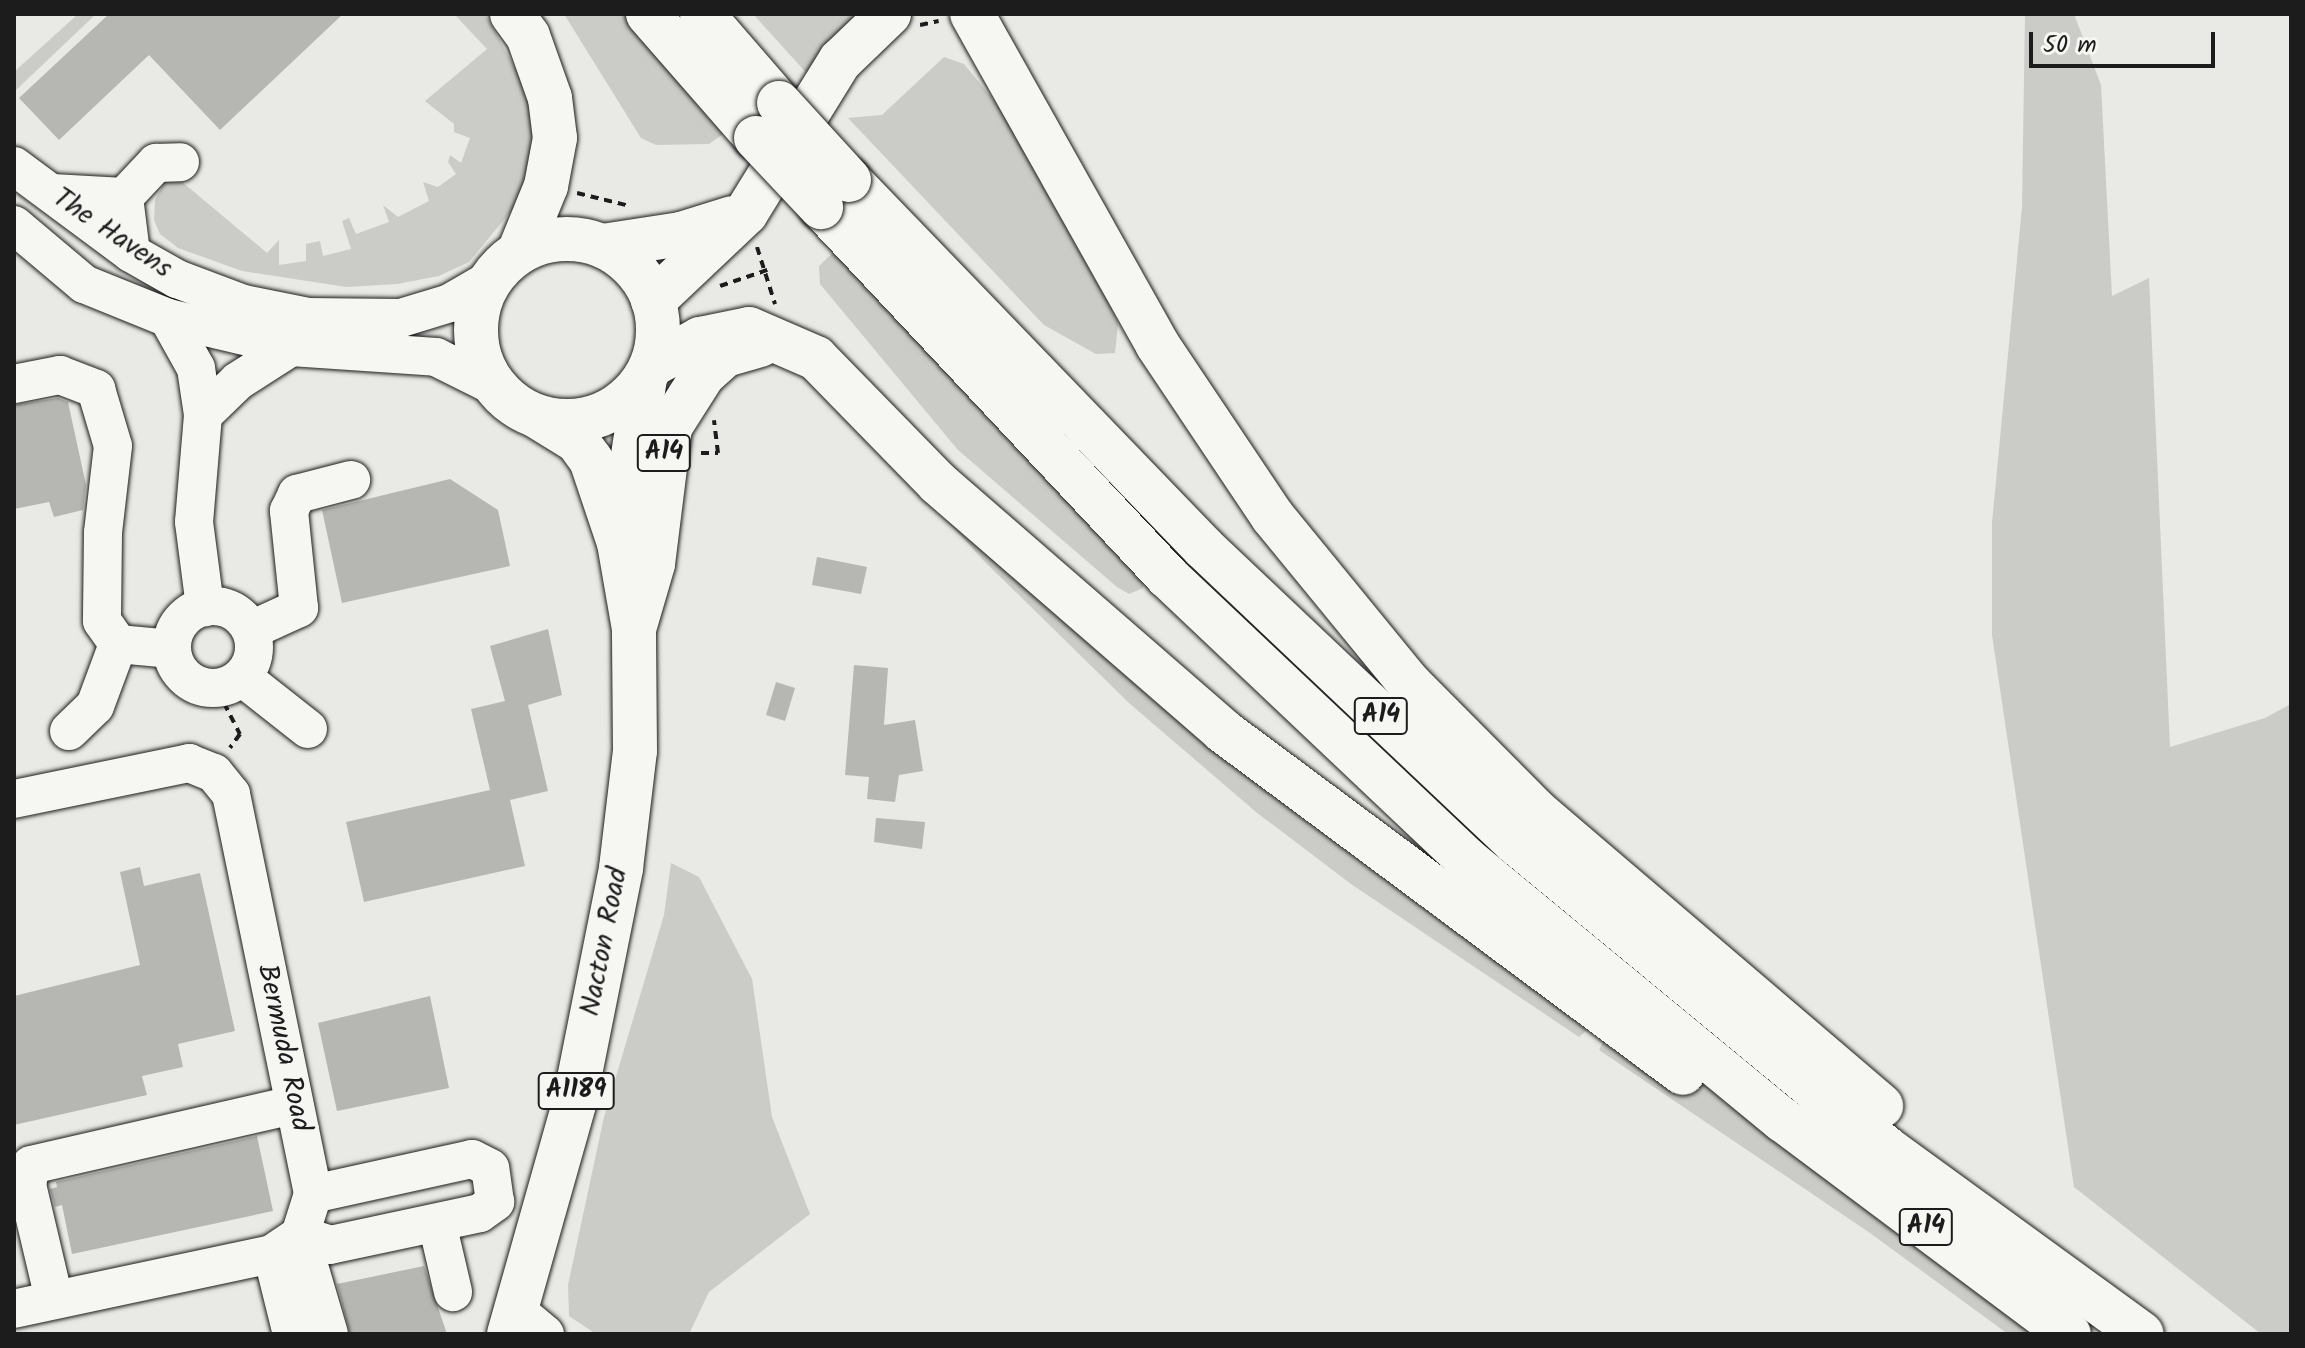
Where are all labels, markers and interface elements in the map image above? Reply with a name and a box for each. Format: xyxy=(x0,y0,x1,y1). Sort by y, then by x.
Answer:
scale bar xyxy=(2033,16,2219,66)
text: 50 m xyxy=(2043,26,2097,65)
street label: The Havens xyxy=(46,182,178,286)
road number: A14 xyxy=(636,431,692,475)
road number: A14 xyxy=(1353,694,1409,738)
street label: Nacton Road xyxy=(574,865,636,1019)
street label: Bermuda Road xyxy=(249,961,317,1135)
road number: A1189 xyxy=(536,1069,616,1113)
road number: A14 xyxy=(1898,1205,1954,1249)

